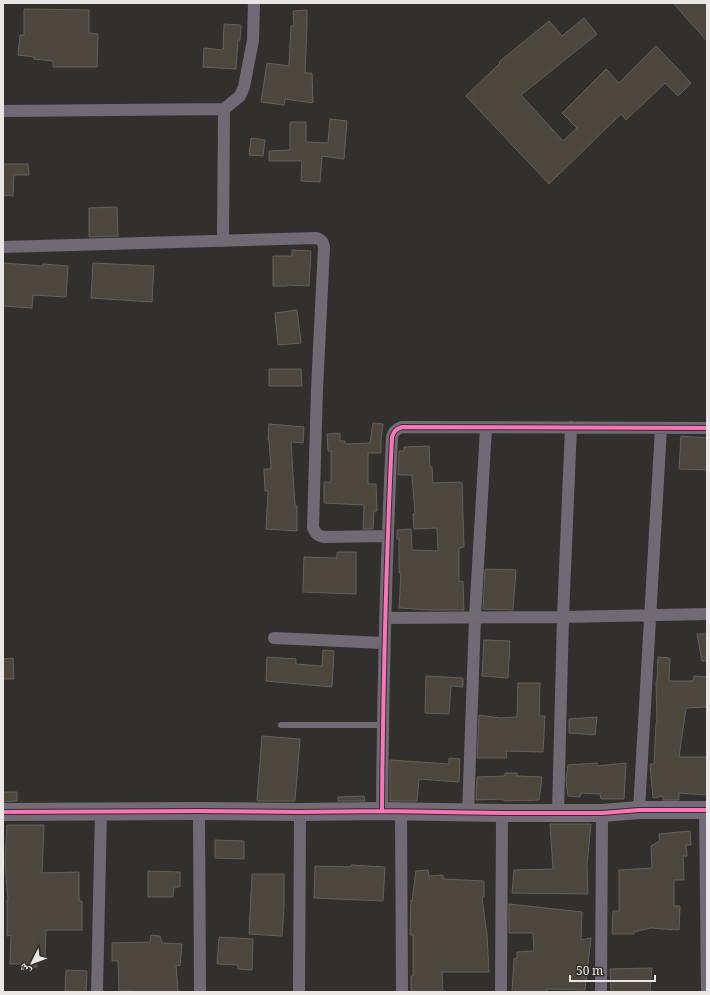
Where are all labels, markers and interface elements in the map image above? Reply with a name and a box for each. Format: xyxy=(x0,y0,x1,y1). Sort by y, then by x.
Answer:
north arrow xyxy=(12,943,52,983)
scale bar xyxy=(570,957,655,983)
text: ش xyxy=(14,958,37,979)
text: 50 m xyxy=(576,962,603,983)

